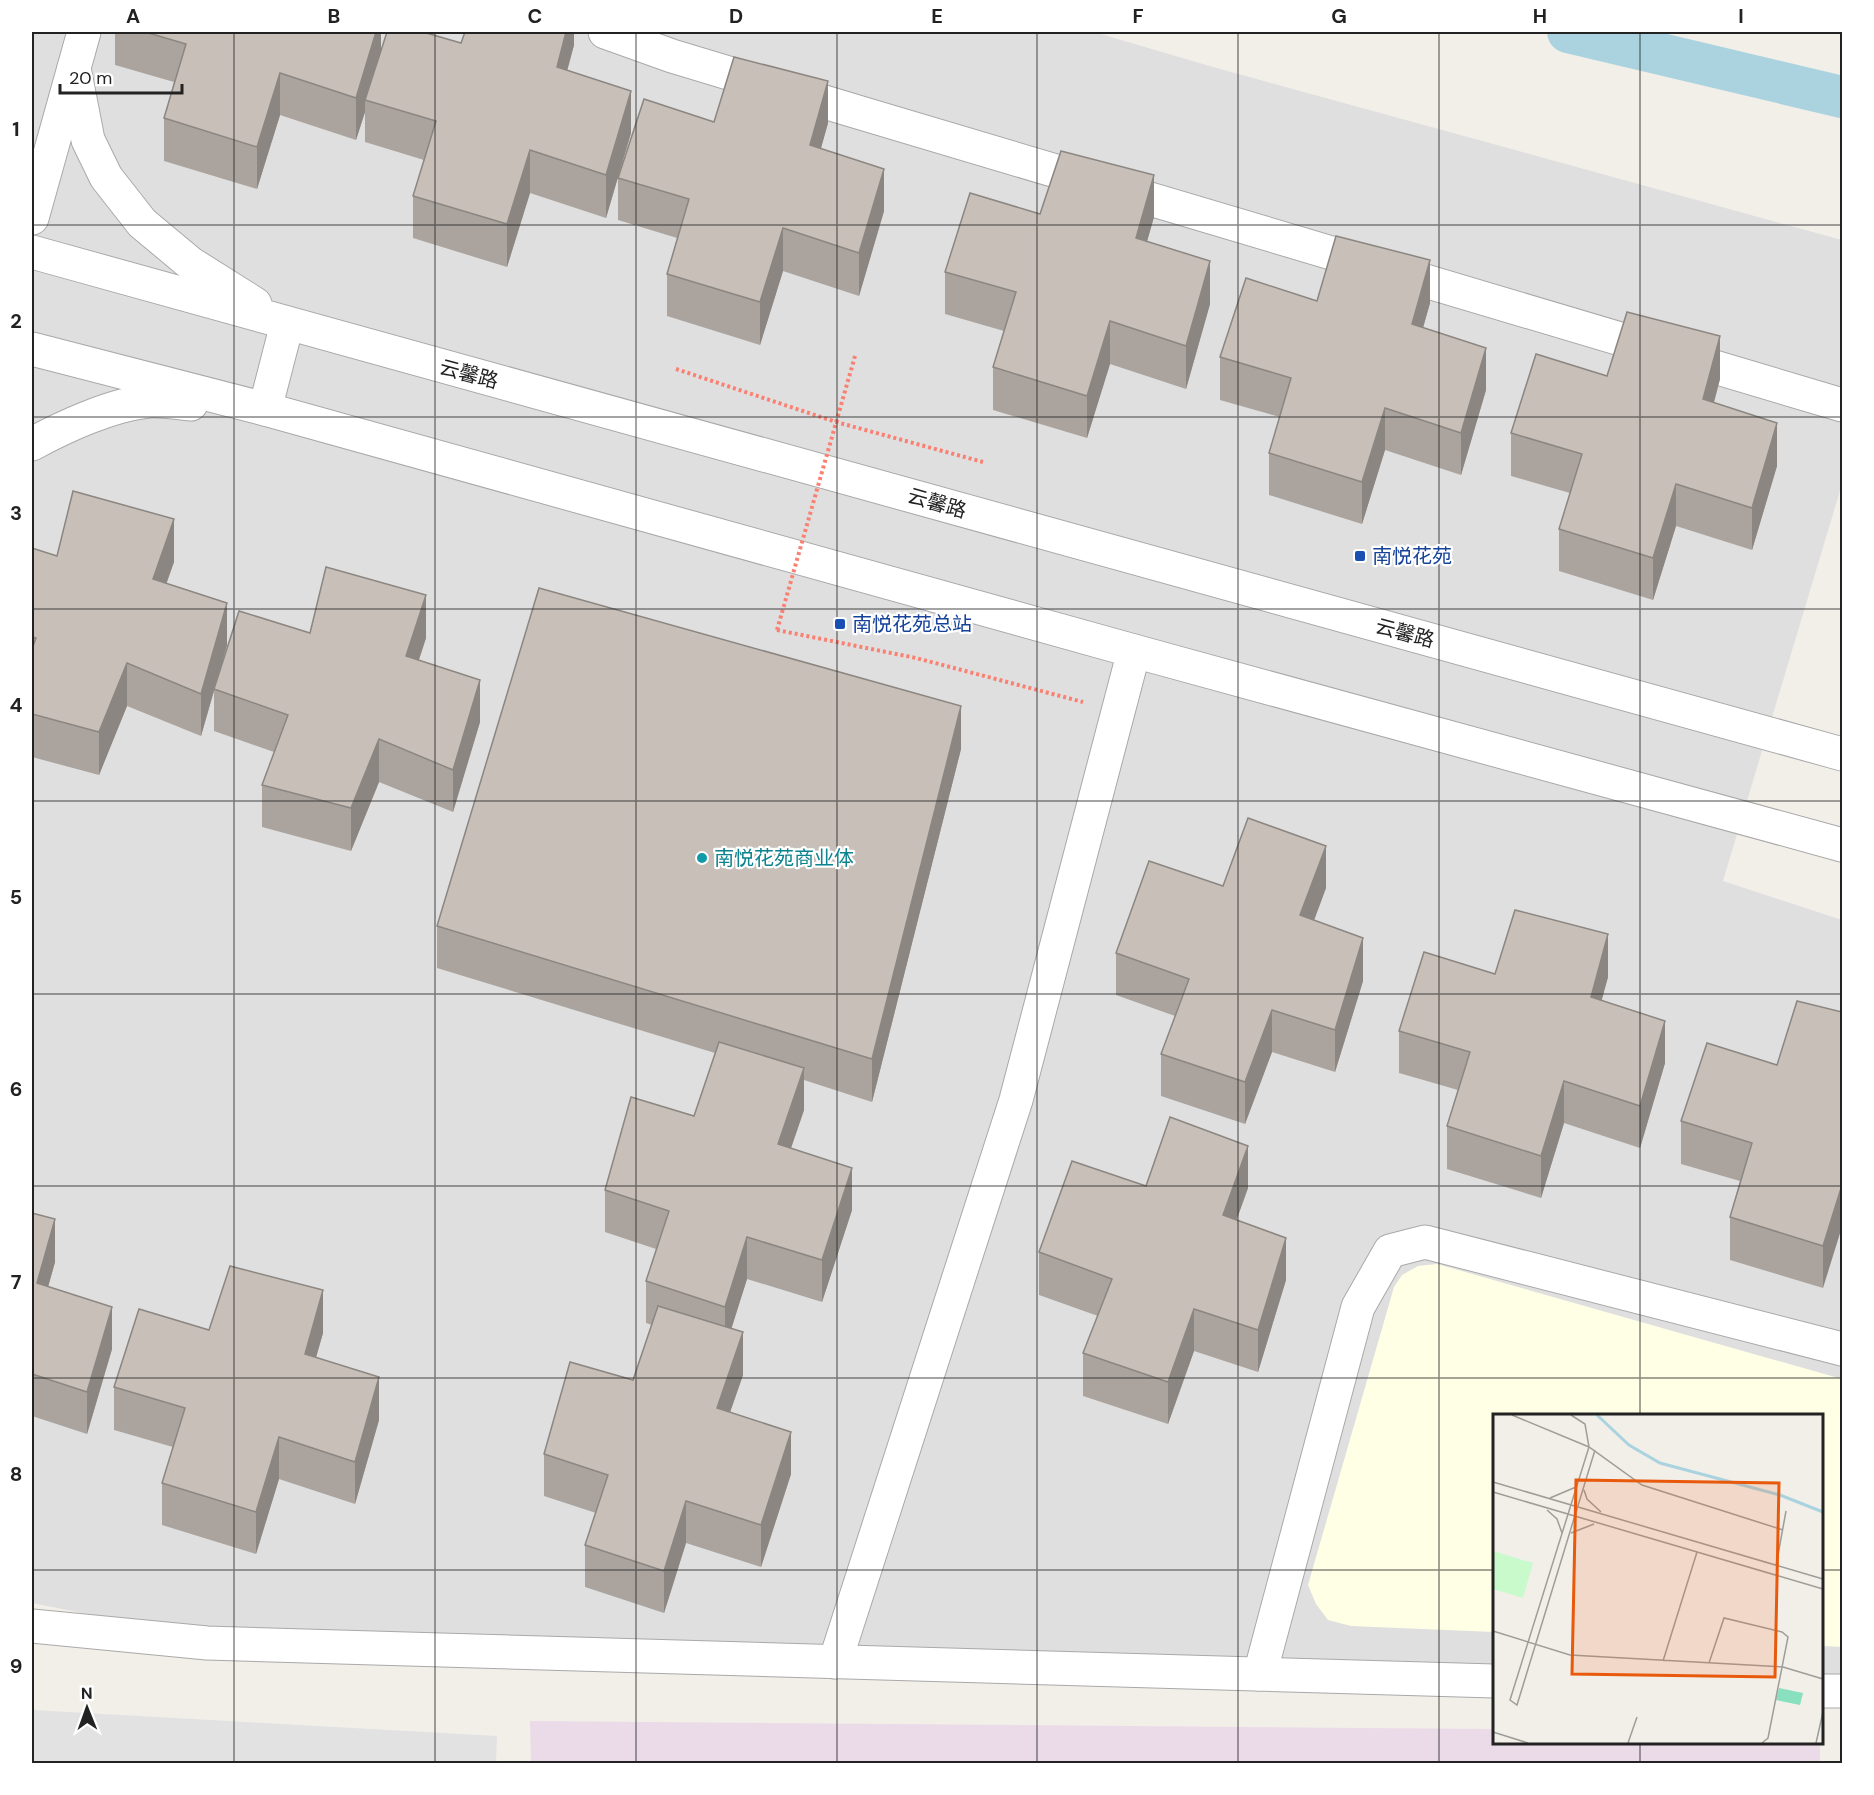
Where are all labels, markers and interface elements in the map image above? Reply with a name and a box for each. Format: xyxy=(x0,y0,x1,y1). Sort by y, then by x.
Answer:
text: A xyxy=(126,3,140,29)
text: B xyxy=(328,3,340,29)
text: C xyxy=(528,3,542,29)
text: D xyxy=(729,3,743,29)
text: E xyxy=(931,3,943,29)
text: F xyxy=(1132,3,1144,29)
text: G xyxy=(1331,3,1347,29)
text: H xyxy=(1533,3,1547,29)
text: I xyxy=(1738,3,1744,29)
scale bar xyxy=(60,57,182,95)
text: 20 m xyxy=(69,66,112,90)
text: 1 xyxy=(12,116,20,142)
text: 2 xyxy=(10,308,22,334)
street label: 云馨路 xyxy=(437,354,501,394)
street label: 云馨路 xyxy=(905,482,969,524)
text: 3 xyxy=(10,500,22,526)
place label: 南悦花苑 xyxy=(1372,543,1452,569)
marker: 南悦花苑 xyxy=(1353,549,1367,563)
place label: 南悦花苑总站 xyxy=(852,611,972,637)
street label: 云馨路 xyxy=(1373,613,1437,653)
marker: 南悦花苑总站 xyxy=(833,617,847,631)
text: 4 xyxy=(10,692,23,718)
place label: 南悦花苑商业体 xyxy=(714,845,854,871)
marker: 南悦花苑商业体 xyxy=(695,851,709,865)
text: 5 xyxy=(10,884,22,910)
text: 6 xyxy=(10,1076,22,1102)
text: 7 xyxy=(11,1269,22,1295)
inset map xyxy=(1493,1414,1823,1744)
text: 8 xyxy=(10,1461,22,1487)
text: 9 xyxy=(10,1653,22,1679)
north arrow xyxy=(57,1678,117,1738)
text: N xyxy=(81,1683,93,1704)

